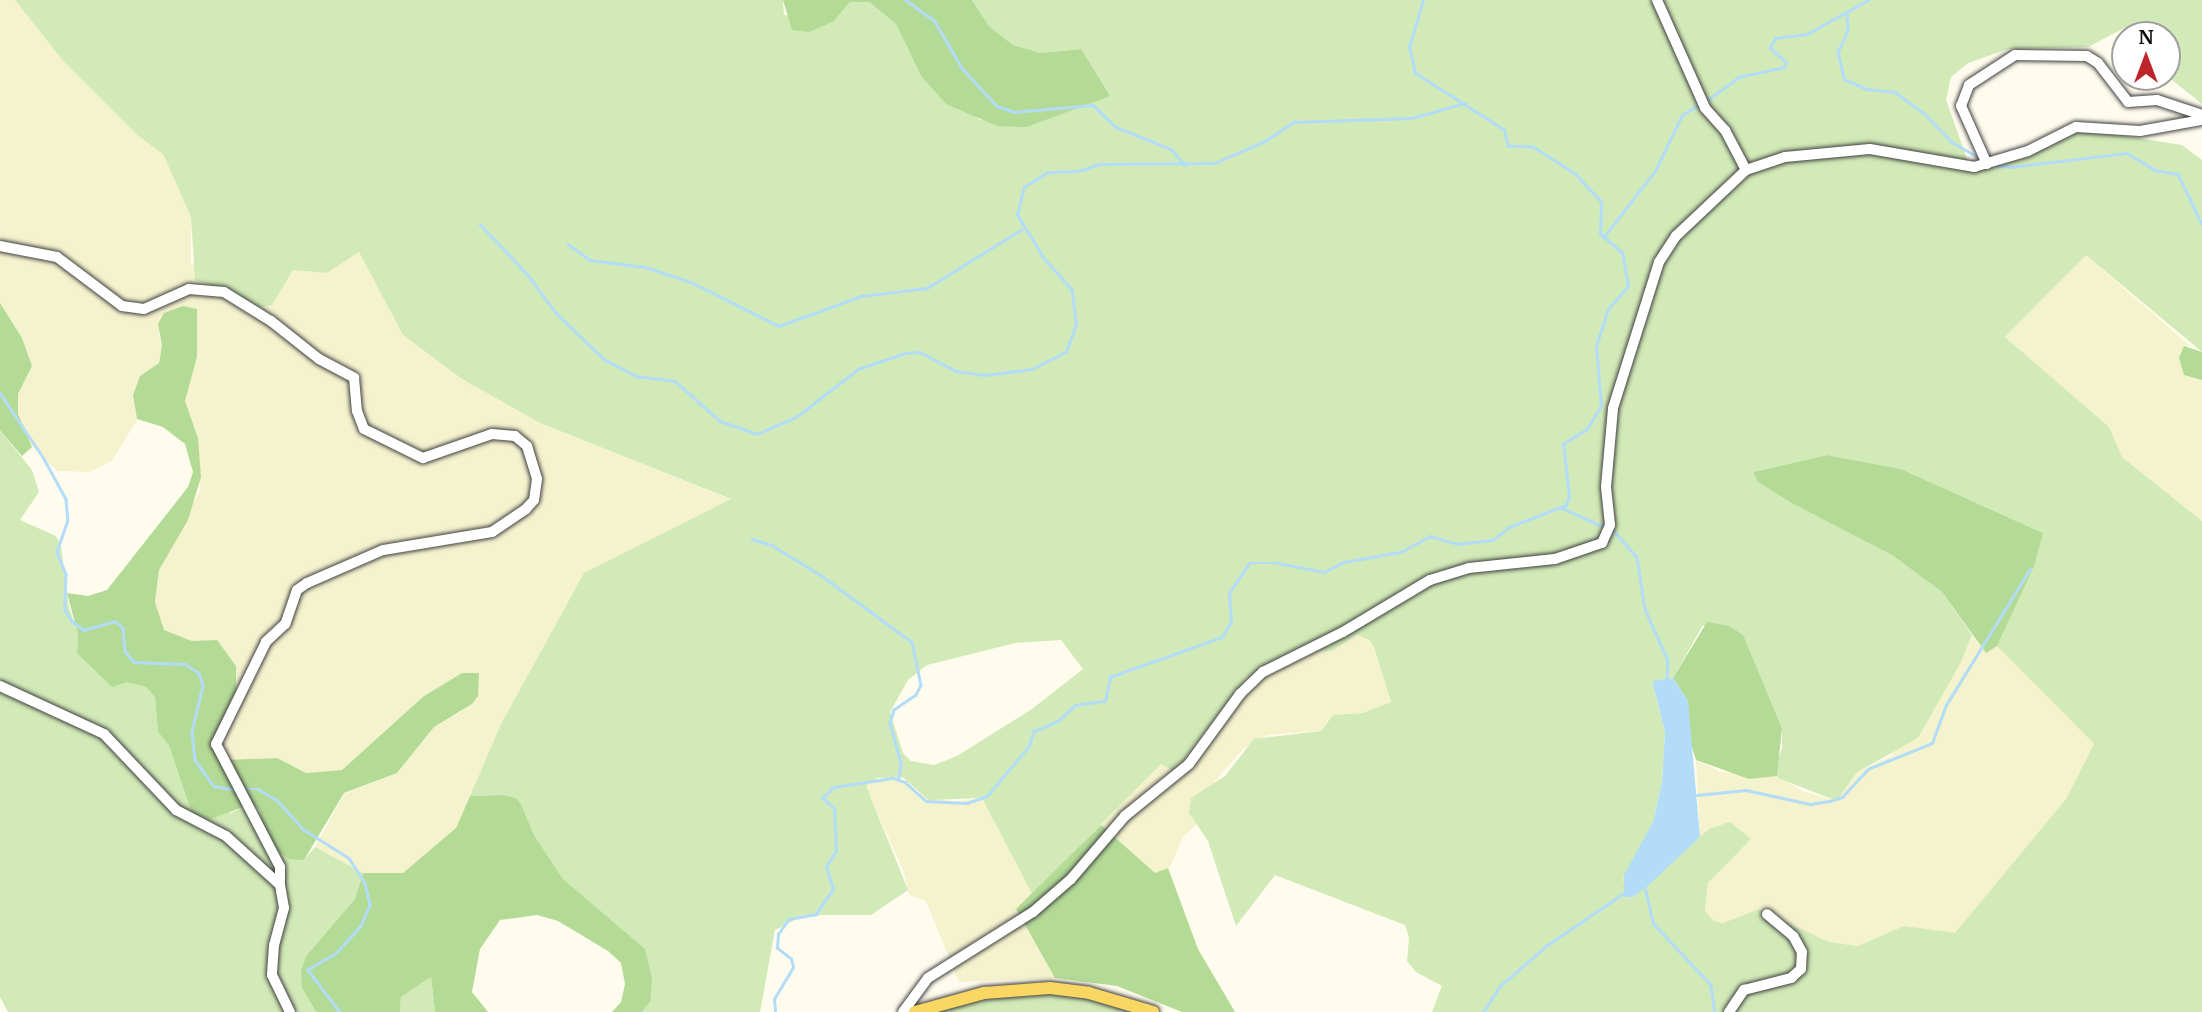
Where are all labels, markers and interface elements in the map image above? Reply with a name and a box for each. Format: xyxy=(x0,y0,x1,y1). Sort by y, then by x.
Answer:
north arrow xyxy=(2111,21,2181,91)
text: N xyxy=(2138,25,2154,49)

